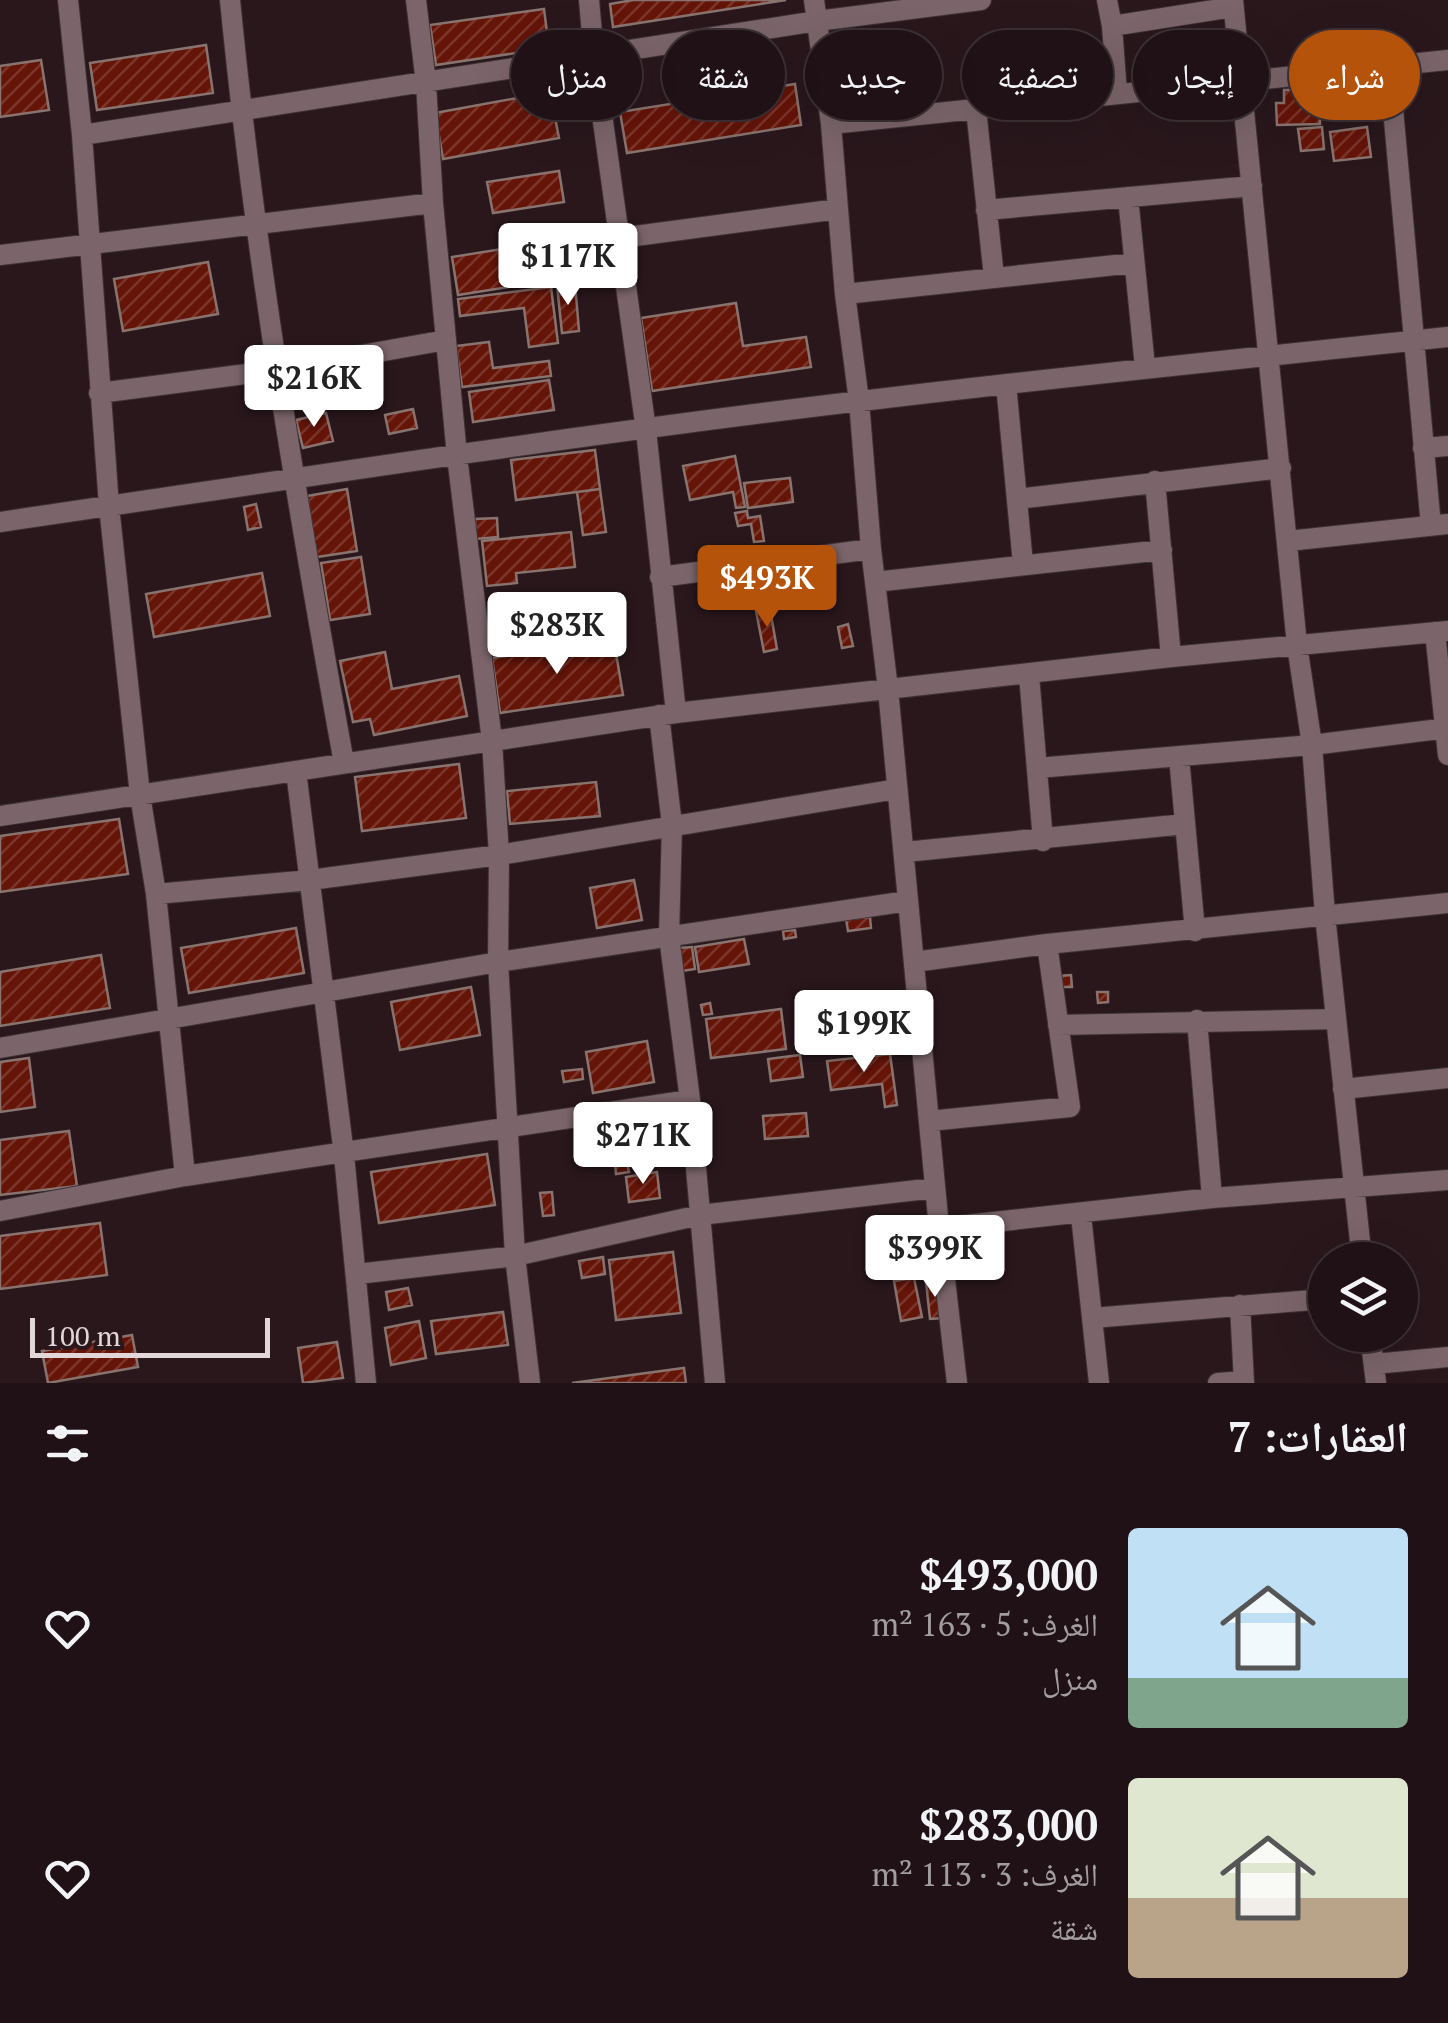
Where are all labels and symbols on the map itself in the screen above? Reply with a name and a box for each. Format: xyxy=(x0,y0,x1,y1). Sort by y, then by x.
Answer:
pin: $117K xyxy=(498,223,638,308)
pin: $216K xyxy=(244,345,384,430)
pin: $493K xyxy=(697,545,837,630)
pin: $283K xyxy=(487,592,627,677)
pin: $199K xyxy=(794,990,934,1075)
pin: $271K xyxy=(573,1102,713,1187)
pin: $399K xyxy=(865,1215,1005,1300)
scale bar xyxy=(30,1313,270,1358)

